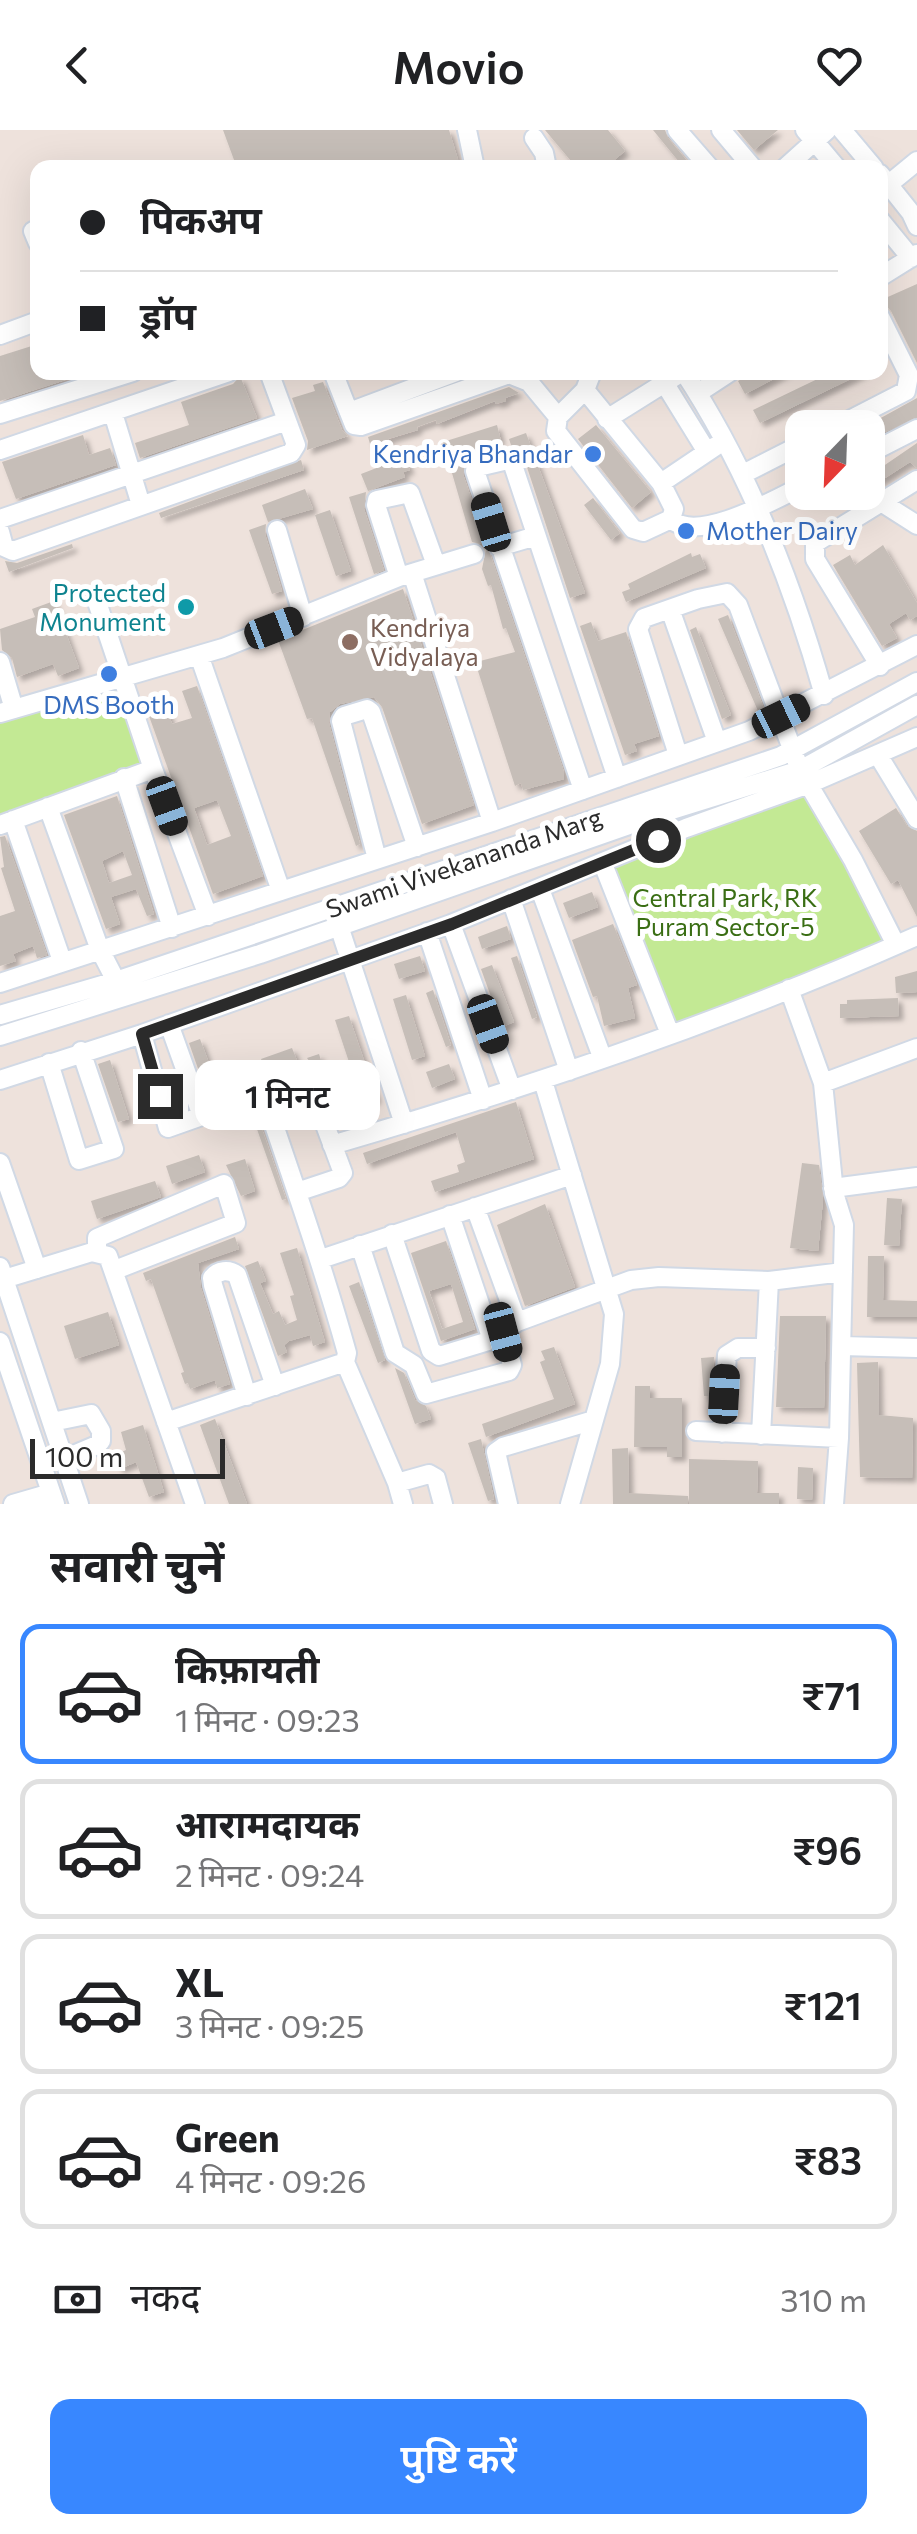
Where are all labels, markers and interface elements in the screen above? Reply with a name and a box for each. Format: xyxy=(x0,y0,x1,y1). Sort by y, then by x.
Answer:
icon: back xyxy=(50,38,105,93)
text: Movio xyxy=(392,38,525,93)
icon: heart xyxy=(812,38,867,93)
text: पिकअप xyxy=(140,195,262,242)
text: ड्रॉप xyxy=(140,291,196,338)
north arrow xyxy=(785,410,885,510)
map controls xyxy=(785,410,885,510)
place label: Kendriya Bhandar xyxy=(373,438,573,468)
marker: Kendriya Bhandar xyxy=(582,443,604,465)
car xyxy=(468,489,514,555)
place label: Mother Dairy xyxy=(706,515,858,545)
marker: Mother Dairy xyxy=(675,520,697,542)
place label: Protected Monument xyxy=(39,577,166,636)
marker: Protected Monument xyxy=(175,596,197,618)
car xyxy=(241,603,307,653)
place label: Kendriya Vidyalaya xyxy=(370,612,479,671)
marker: Kendriya Vidyalaya xyxy=(339,631,361,653)
marker: DMS Booth xyxy=(98,663,120,685)
place label: DMS Booth xyxy=(43,689,175,719)
car xyxy=(747,689,815,743)
car xyxy=(143,773,191,839)
street label: Swami Vivekananda Marg xyxy=(322,801,606,923)
route start xyxy=(636,818,681,863)
park label: Central Park, RK Puram Sector-5 xyxy=(632,882,818,941)
car xyxy=(464,991,512,1057)
callout: 1 मिनट xyxy=(195,1061,380,1131)
route end xyxy=(138,1074,183,1119)
text: 1 मिनट xyxy=(245,1075,330,1115)
car xyxy=(481,1299,525,1365)
car xyxy=(707,1363,741,1425)
scale bar xyxy=(30,1434,225,1478)
text: 100 m xyxy=(45,1439,123,1473)
text: सवारी चुनें xyxy=(50,1536,224,1591)
text: किफ़ायती xyxy=(175,1644,319,1691)
icon: car xyxy=(55,1649,145,1739)
text: ₹71 xyxy=(801,1671,862,1718)
text: 1 मिनट · 09:23 xyxy=(175,1699,360,1739)
text: आरामदायक xyxy=(175,1799,359,1846)
icon: car xyxy=(55,1804,145,1894)
text: ₹96 xyxy=(792,1826,862,1873)
text: 2 मिनट · 09:24 xyxy=(175,1854,364,1894)
text: XL xyxy=(175,1958,224,2005)
icon: car xyxy=(55,1959,145,2049)
text: ₹121 xyxy=(784,1981,862,2028)
text: 3 मिनट · 09:25 xyxy=(175,2005,365,2045)
text: Green xyxy=(175,2113,280,2160)
icon: car xyxy=(55,2114,145,2204)
text: ₹83 xyxy=(794,2136,862,2183)
text: 4 मिनट · 09:26 xyxy=(175,2160,366,2200)
icon: cash xyxy=(50,2272,105,2327)
text: नकद xyxy=(130,2272,200,2319)
text: 310 m xyxy=(780,2279,867,2319)
button: पुष्टि करें xyxy=(50,2399,867,2514)

